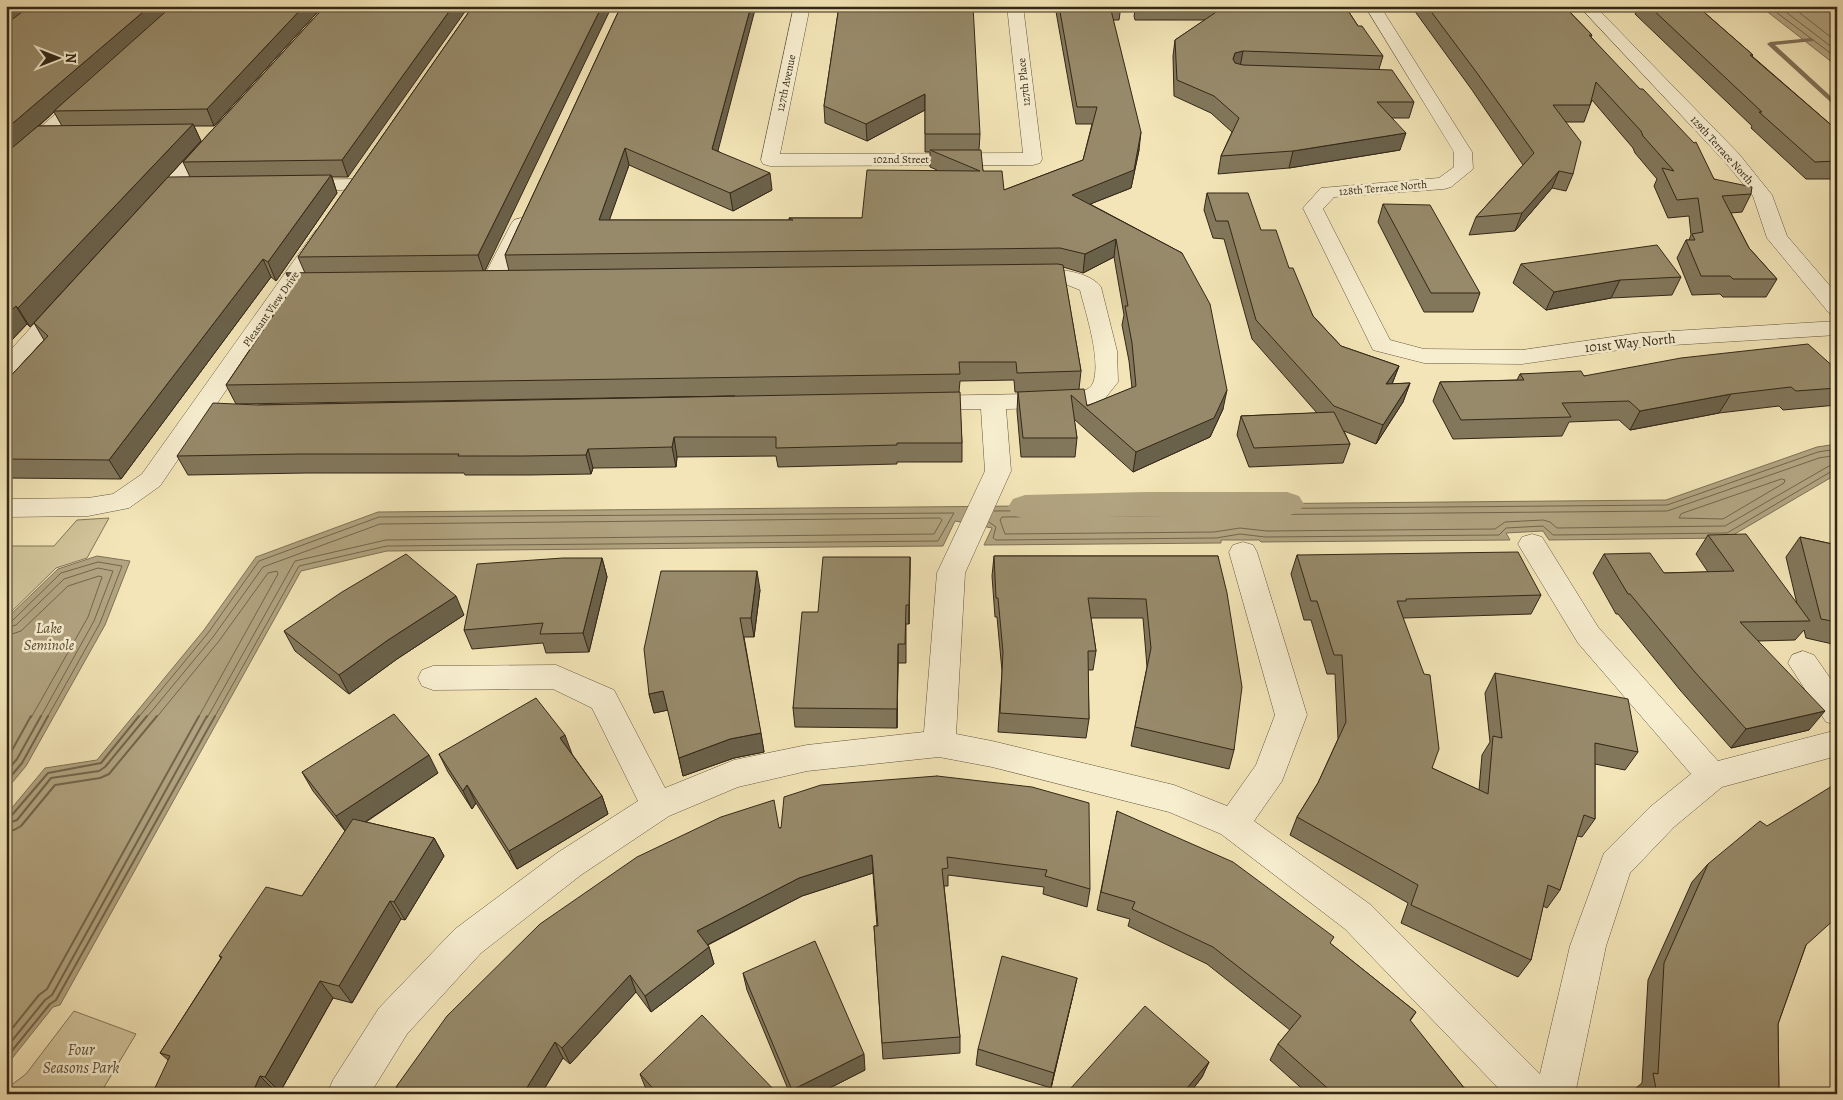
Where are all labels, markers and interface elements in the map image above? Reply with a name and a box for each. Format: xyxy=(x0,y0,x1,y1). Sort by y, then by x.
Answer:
north arrow xyxy=(32,32,82,82)
text: N xyxy=(61,53,80,63)
street label: 127th Avenue xyxy=(773,53,799,113)
street label: 127th Place xyxy=(1014,57,1034,107)
street label: 129th Terrace North xyxy=(1687,112,1757,188)
street label: 102nd Street xyxy=(873,152,929,167)
street label: 128th Terrace North xyxy=(1338,177,1428,199)
street label: Pleasant View Drive xyxy=(239,268,303,350)
street label: 101st Way North xyxy=(1584,329,1677,357)
water label: Lake Seminole xyxy=(24,618,75,655)
park label: Four Seasons Park xyxy=(43,1039,119,1079)

